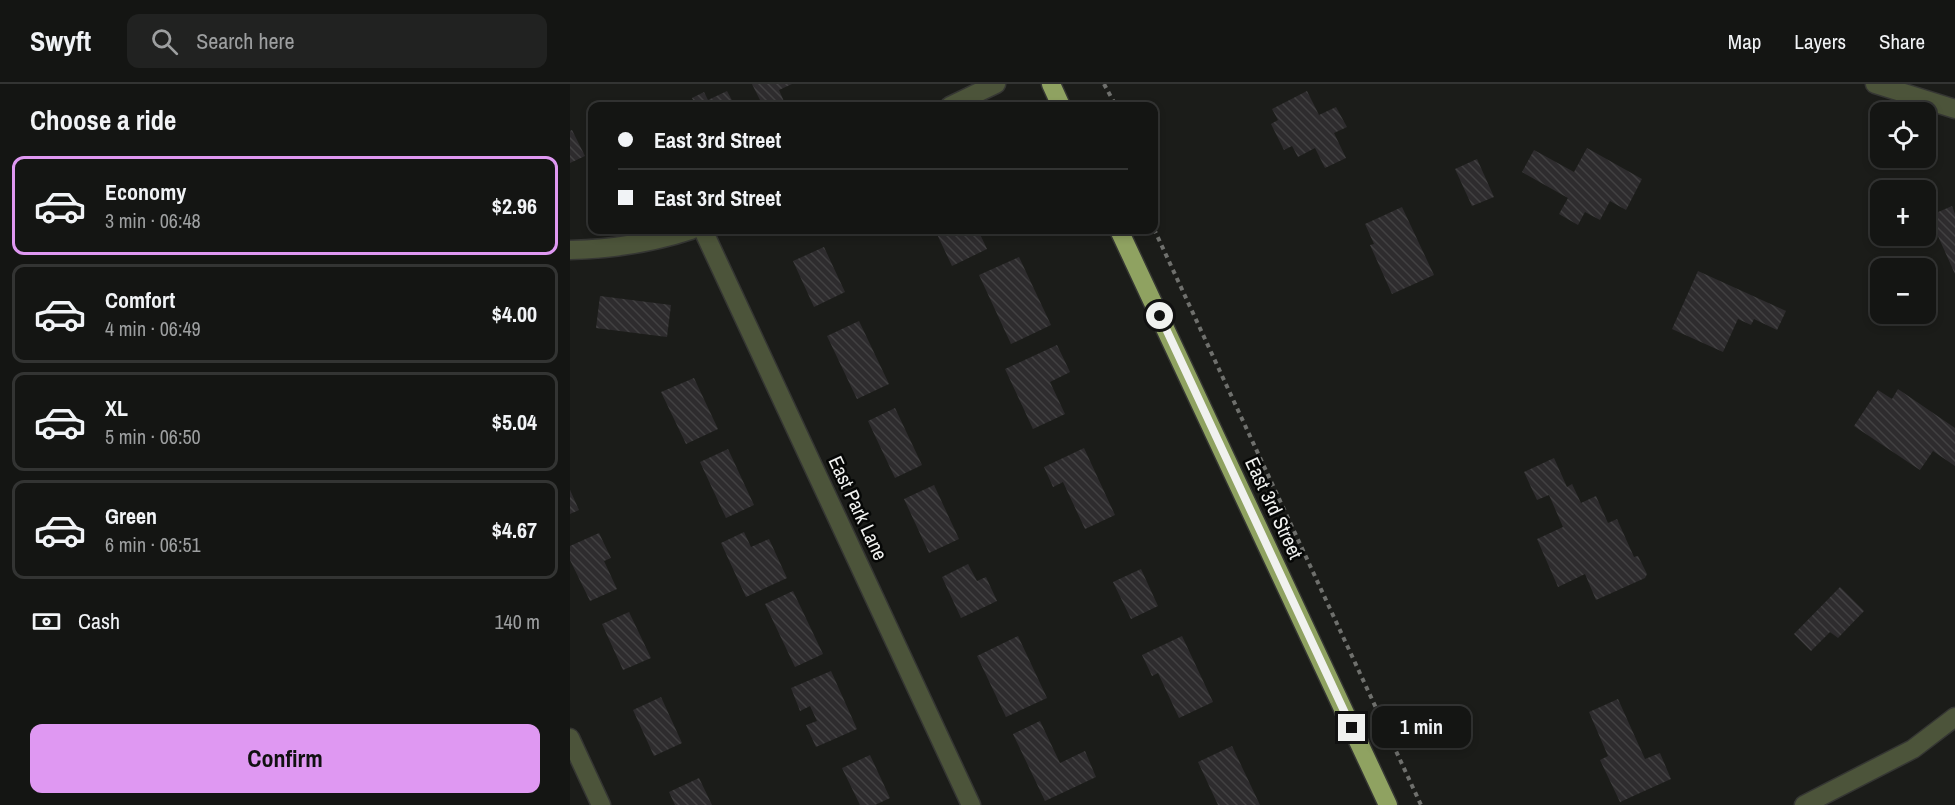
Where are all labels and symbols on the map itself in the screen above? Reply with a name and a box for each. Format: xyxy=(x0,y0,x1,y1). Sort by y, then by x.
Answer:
route start xyxy=(1146,302,1173,329)
street label: East Park Lane xyxy=(823,451,894,564)
street label: East 3rd Street xyxy=(1239,453,1310,563)
callout: 1 min xyxy=(1373,707,1472,749)
route end xyxy=(1338,714,1365,741)

